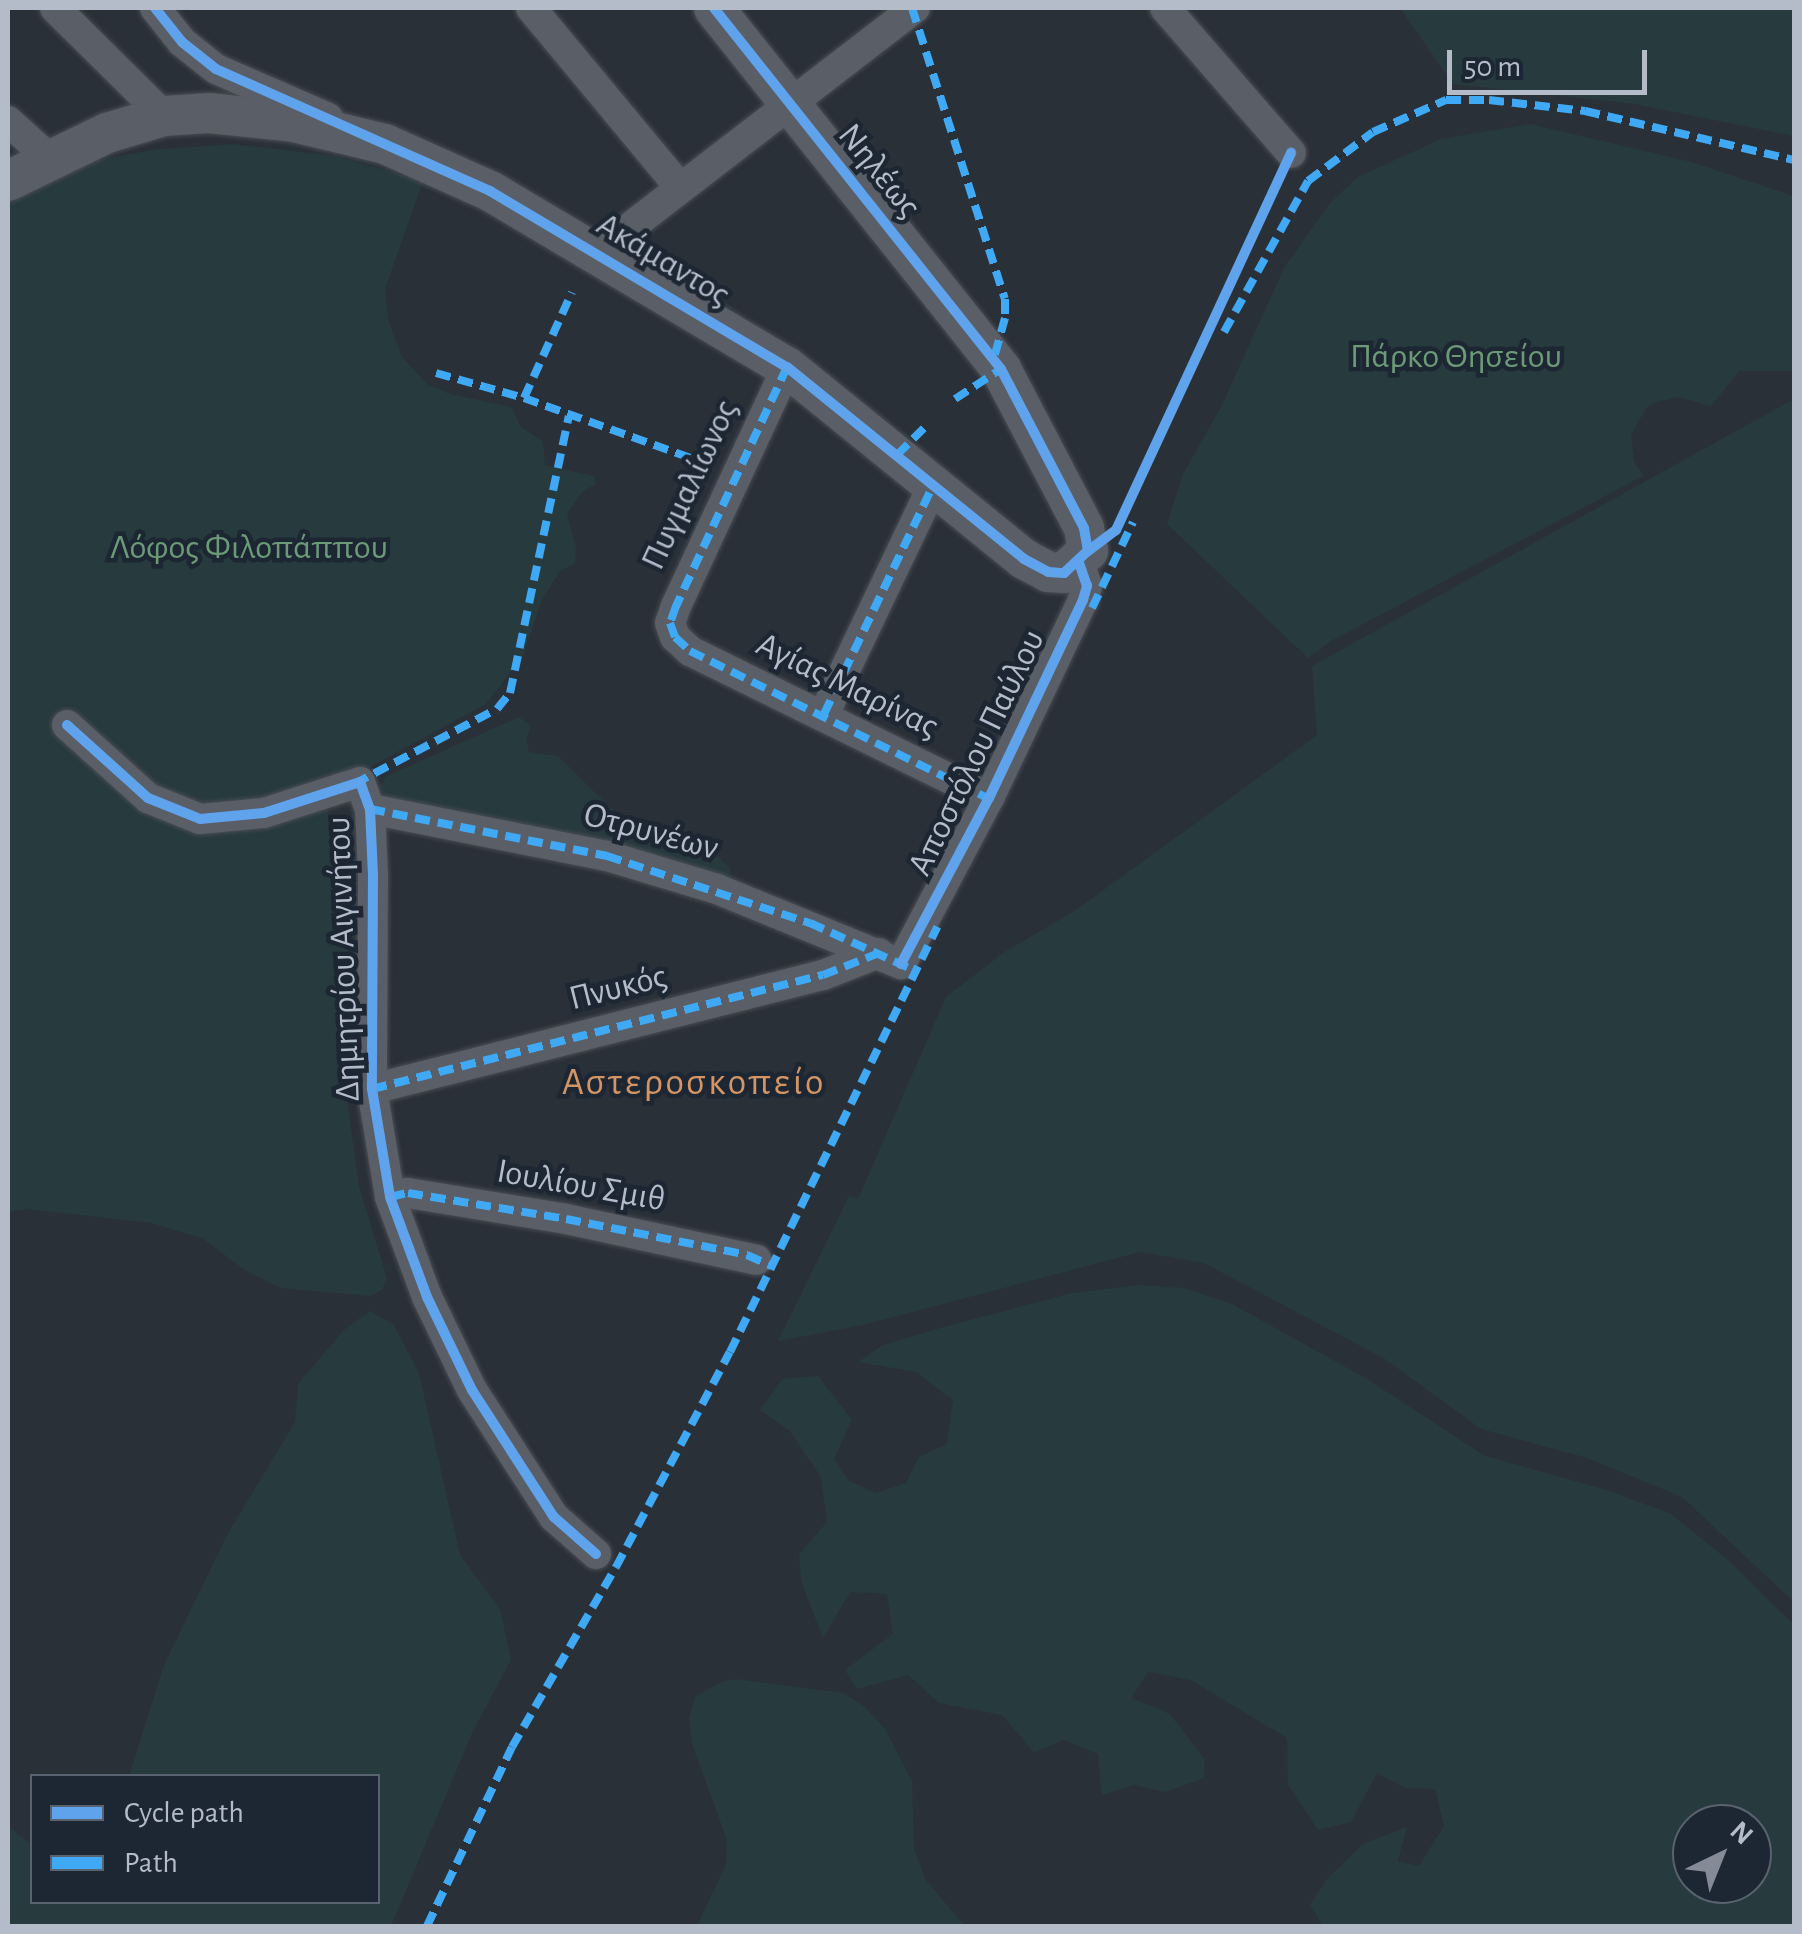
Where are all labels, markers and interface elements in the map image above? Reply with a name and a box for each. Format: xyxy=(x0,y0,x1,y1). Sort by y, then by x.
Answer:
scale bar xyxy=(1452,30,1652,92)
text: 50 m xyxy=(1464,52,1521,82)
street label: Νηλέως xyxy=(828,115,930,227)
street label: Ακάμαντος xyxy=(589,204,737,316)
park label: Πάρκο Θησείου xyxy=(1350,336,1562,378)
street label: Πυγμαλίωνος xyxy=(632,393,748,577)
park label: Λόφος Φιλοπάππου xyxy=(110,527,388,569)
street label: Αποστόλου Παύλου xyxy=(899,623,1055,883)
street label: Αγίας Μαρίνας xyxy=(749,624,945,748)
street label: Οτρυνέων xyxy=(579,794,723,870)
street label: Δημητρίου Αιγινήτου xyxy=(318,816,370,1102)
street label: Πνυκός xyxy=(565,956,671,1020)
district label: Αστεροσκοπείο xyxy=(562,1061,826,1107)
street label: Ιουλίου Σμιθ xyxy=(494,1151,668,1221)
legend xyxy=(30,1774,380,1904)
text: Cycle path xyxy=(124,1798,244,1828)
north arrow xyxy=(1672,1804,1772,1904)
text: N xyxy=(1724,1817,1758,1850)
text: Path xyxy=(124,1848,178,1878)

